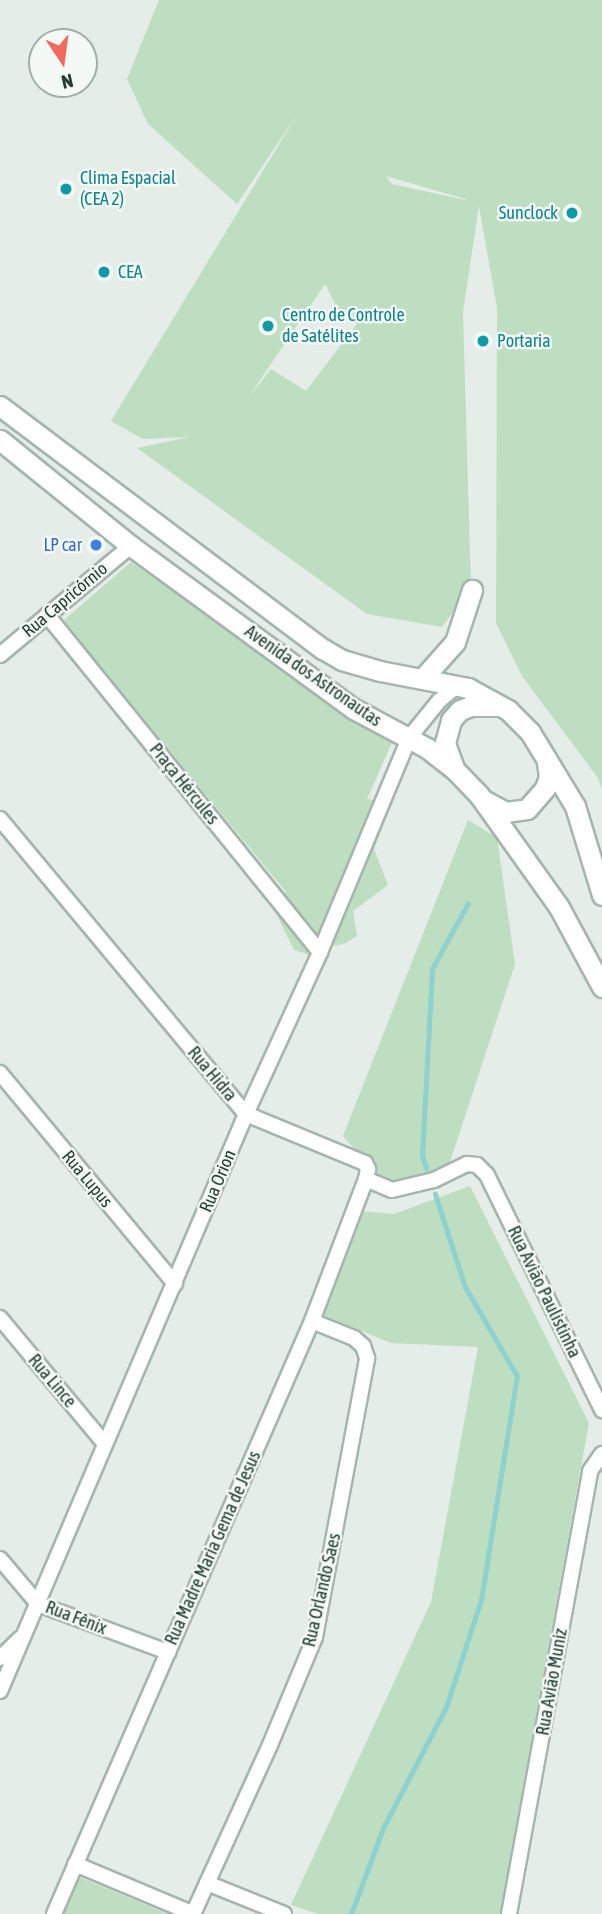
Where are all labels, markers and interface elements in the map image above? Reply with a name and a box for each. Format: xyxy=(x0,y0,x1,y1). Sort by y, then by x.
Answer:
north arrow xyxy=(28,28,98,98)
text: N xyxy=(59,70,75,93)
place label: Clima Espacial (CEA 2) xyxy=(80,168,176,210)
marker: Clima Espacial (CEA 2) xyxy=(58,181,74,197)
place label: Sunclock xyxy=(499,202,558,224)
marker: Sunclock xyxy=(564,205,580,221)
place label: CEA xyxy=(118,261,143,283)
marker: CEA xyxy=(96,264,112,280)
place label: Centro de Controle de Satélites xyxy=(282,305,405,348)
marker: Centro de Controle de Satélites xyxy=(260,318,276,334)
place label: Portaria xyxy=(497,330,551,352)
marker: Portaria xyxy=(475,333,491,349)
place label: LP car xyxy=(43,534,82,556)
marker: LP car xyxy=(88,537,104,553)
street label: Rua Capricórnio xyxy=(18,558,112,642)
street label: Avenida dos Astronautas xyxy=(240,621,386,731)
street label: Praça Hércules xyxy=(145,739,223,829)
street label: Rua Hidra xyxy=(183,1042,241,1106)
street label: Rua Lupus xyxy=(57,1146,117,1212)
street label: Rua Orion xyxy=(195,1147,241,1215)
street label: Rua Avião Paulistinha xyxy=(503,1222,585,1362)
street label: Rua Lince xyxy=(23,1350,81,1412)
street label: Rua Madre Maria Gema de Jesus xyxy=(160,1448,266,1648)
street label: Rua Orlando Saes xyxy=(298,1531,346,1649)
street label: Rua Fênix xyxy=(42,1596,110,1640)
street label: Rua Avião Muniz xyxy=(532,1627,572,1737)

